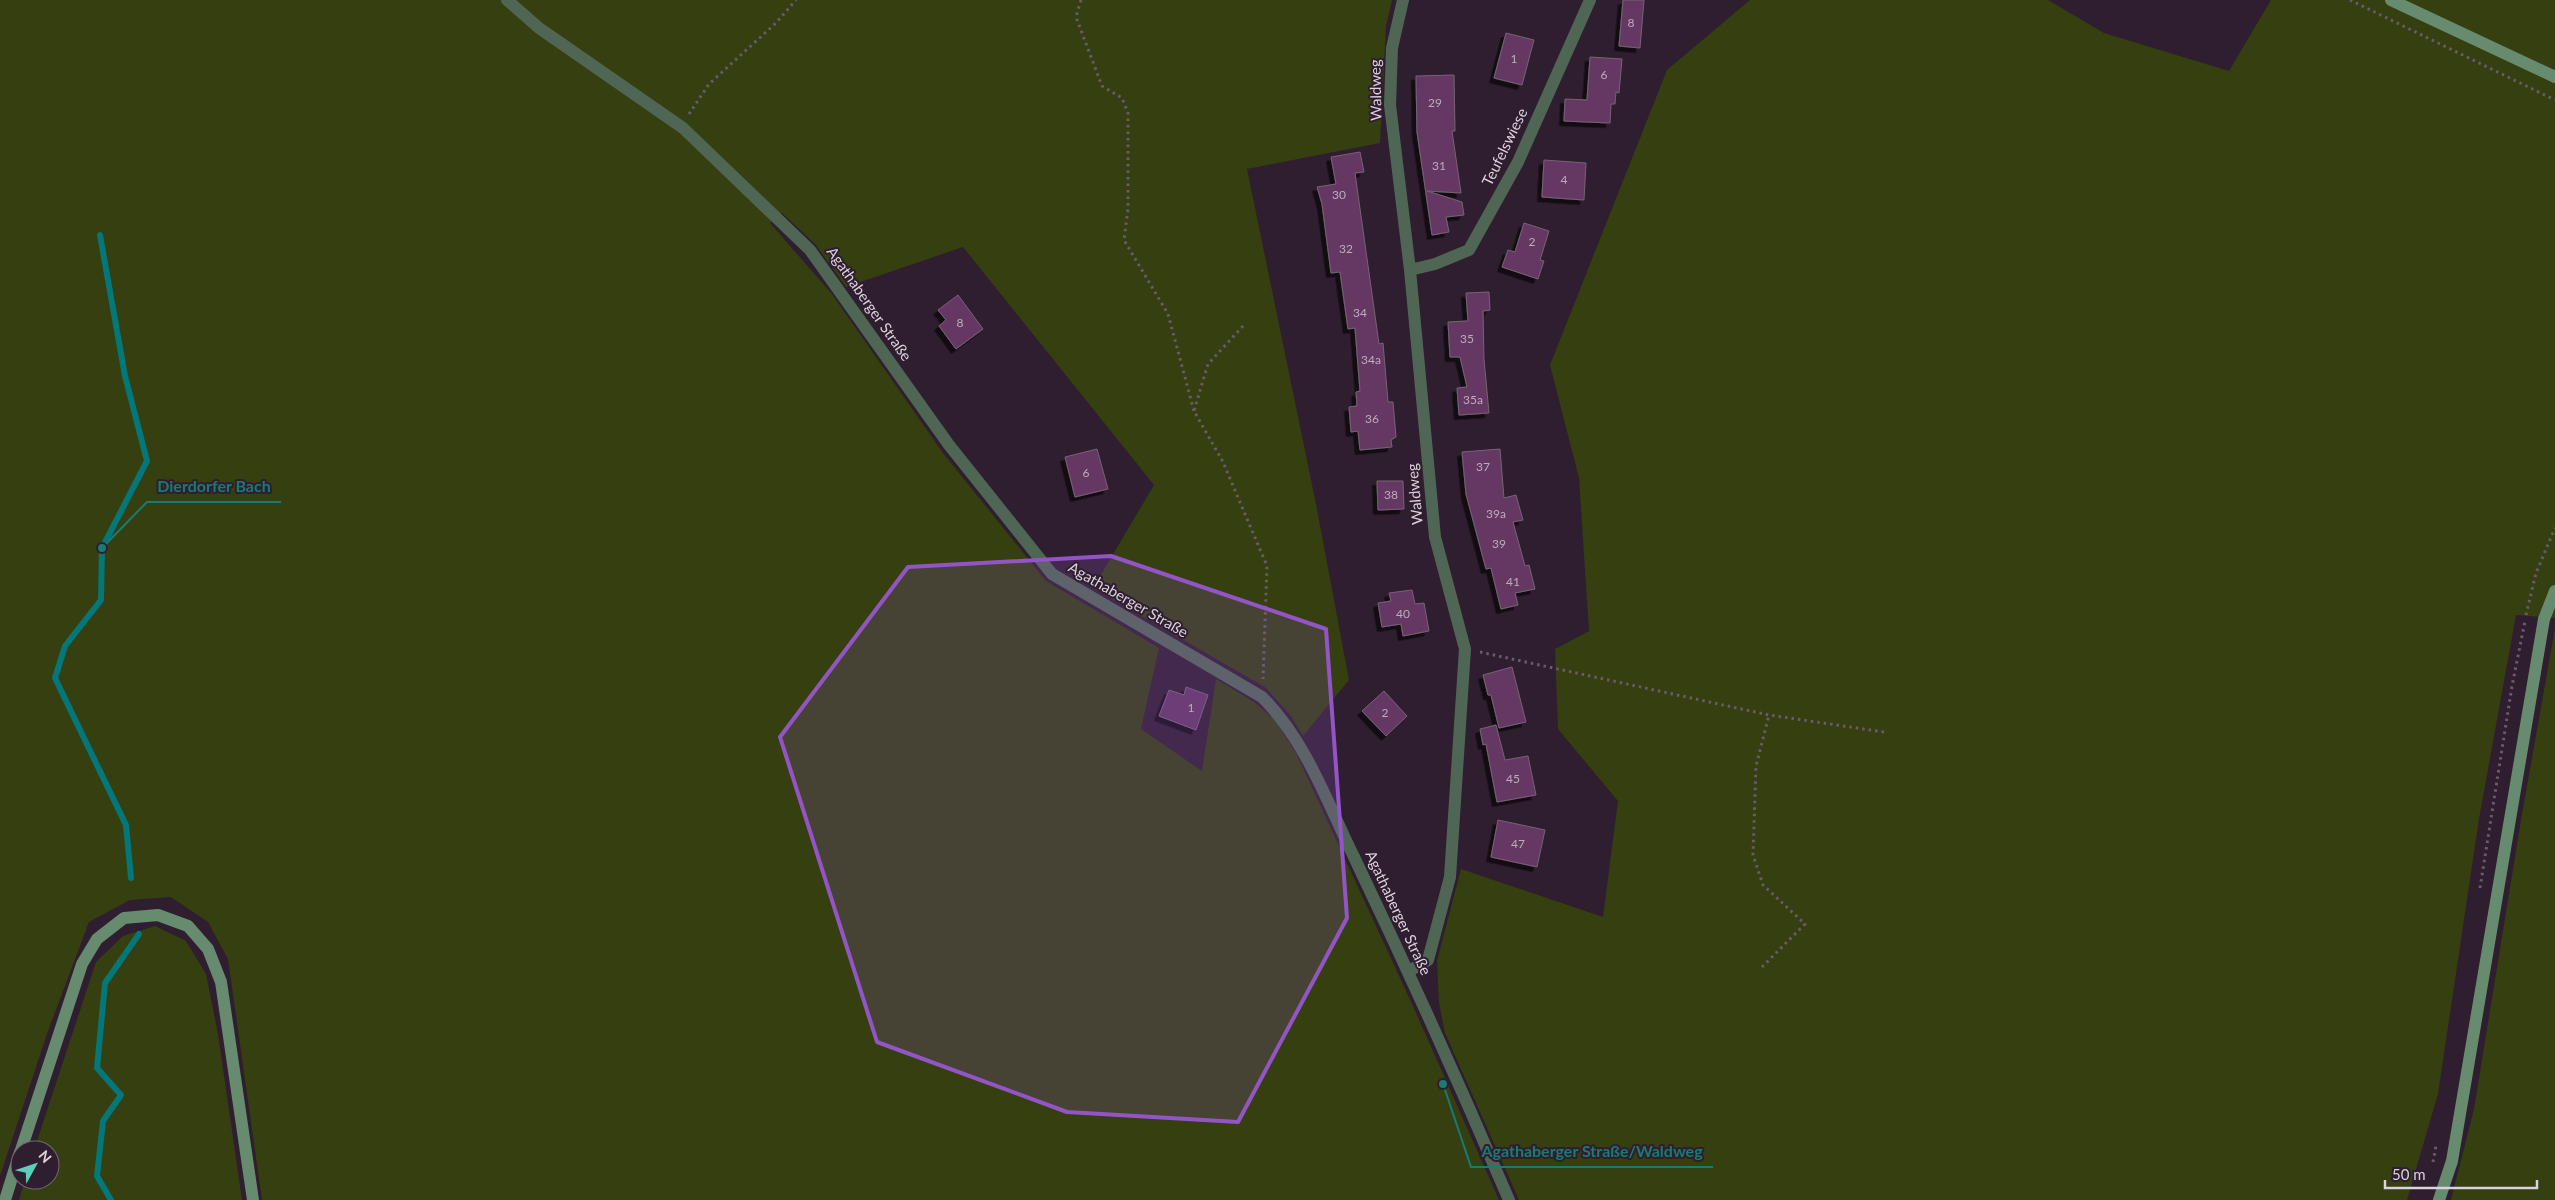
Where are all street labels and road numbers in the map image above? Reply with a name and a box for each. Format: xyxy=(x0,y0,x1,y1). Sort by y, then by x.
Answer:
street label: Waldweg xyxy=(1365,59,1385,121)
street label: Teufelswiese xyxy=(1478,105,1531,188)
street label: Agathaberger Straße xyxy=(824,243,916,364)
street label: Waldweg xyxy=(1402,462,1426,525)
street label: Agathaberger Straße xyxy=(1065,558,1192,641)
street label: Agathaberger Straße xyxy=(1362,847,1436,978)

